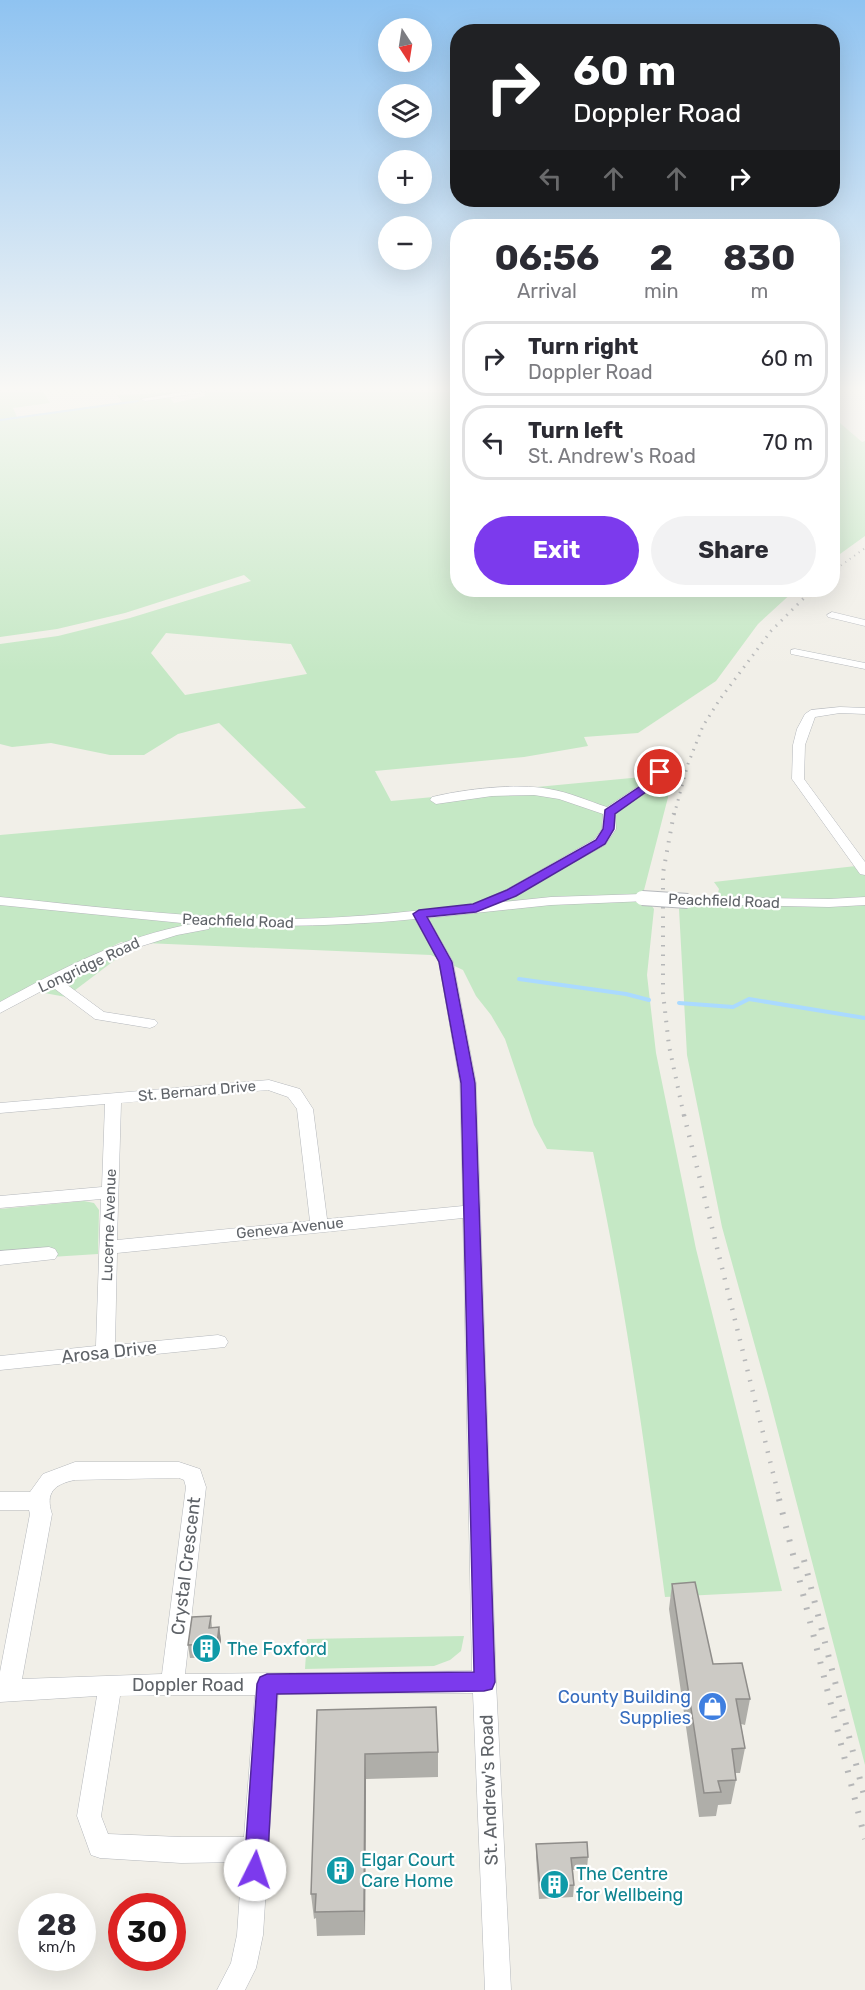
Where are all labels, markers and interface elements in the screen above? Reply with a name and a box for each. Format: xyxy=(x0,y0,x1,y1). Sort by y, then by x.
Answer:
north arrow xyxy=(378,18,432,72)
map controls xyxy=(378,18,432,270)
text: 60 m xyxy=(573,46,676,96)
icon: right xyxy=(474,48,552,126)
button: layers xyxy=(378,84,432,138)
text: Doppler Road xyxy=(573,97,741,129)
button: + xyxy=(378,150,432,204)
icon: left xyxy=(534,162,567,195)
icon: ahead xyxy=(597,162,630,195)
icon: ahead xyxy=(660,162,693,195)
icon: right xyxy=(723,162,756,195)
button: − xyxy=(378,216,432,270)
text: 06:56 xyxy=(494,236,600,279)
text: 2 xyxy=(650,236,673,279)
text: 830 xyxy=(723,236,796,279)
text: Arrival xyxy=(517,279,577,303)
text: min xyxy=(644,279,679,303)
text: m xyxy=(750,279,768,303)
text: Turn right xyxy=(528,333,638,360)
icon: right xyxy=(477,342,510,375)
text: 60 m xyxy=(761,345,813,372)
text: Doppler Road xyxy=(528,360,653,384)
text: Turn left xyxy=(528,417,623,444)
icon: left xyxy=(477,426,510,459)
text: 70 m xyxy=(763,429,813,456)
text: St. Andrew's Road xyxy=(528,444,696,468)
button: Exit xyxy=(474,516,639,585)
button: Share xyxy=(651,516,816,585)
pin xyxy=(634,746,685,797)
icon: arrive xyxy=(643,755,676,788)
street label: Peachfield Road xyxy=(668,890,780,912)
street label: Peachfield Road xyxy=(182,910,294,932)
street label: Longridge Road xyxy=(35,934,143,996)
street label: St. Bernard Drive xyxy=(137,1077,257,1105)
street label: Lucerne Avenue xyxy=(98,1168,120,1282)
street label: Geneva Avenue xyxy=(235,1213,345,1243)
street label: Arosa Drive xyxy=(60,1336,158,1368)
street label: Crystal Crescent xyxy=(167,1496,205,1636)
building icon: The Foxford xyxy=(190,1633,222,1665)
place label: The Foxford xyxy=(227,1638,327,1660)
street label: Doppler Road xyxy=(132,1674,244,1696)
place label: County Building Supplies xyxy=(558,1686,691,1729)
shop icon: County Building Supplies xyxy=(696,1691,728,1723)
street label: St. Andrew's Road xyxy=(475,1714,503,1866)
position arrow xyxy=(223,1838,287,1902)
place label: Elgar Court Care Home xyxy=(361,1849,455,1892)
building icon: Elgar Court Care Home xyxy=(324,1854,356,1886)
place label: The Centre for Wellbeing xyxy=(576,1863,683,1906)
building icon: The Centre for Wellbeing xyxy=(539,1868,571,1900)
speed limit sign: 30 xyxy=(108,1893,186,1971)
text: 28 xyxy=(37,1907,77,1943)
text: km/h xyxy=(38,1938,76,1956)

